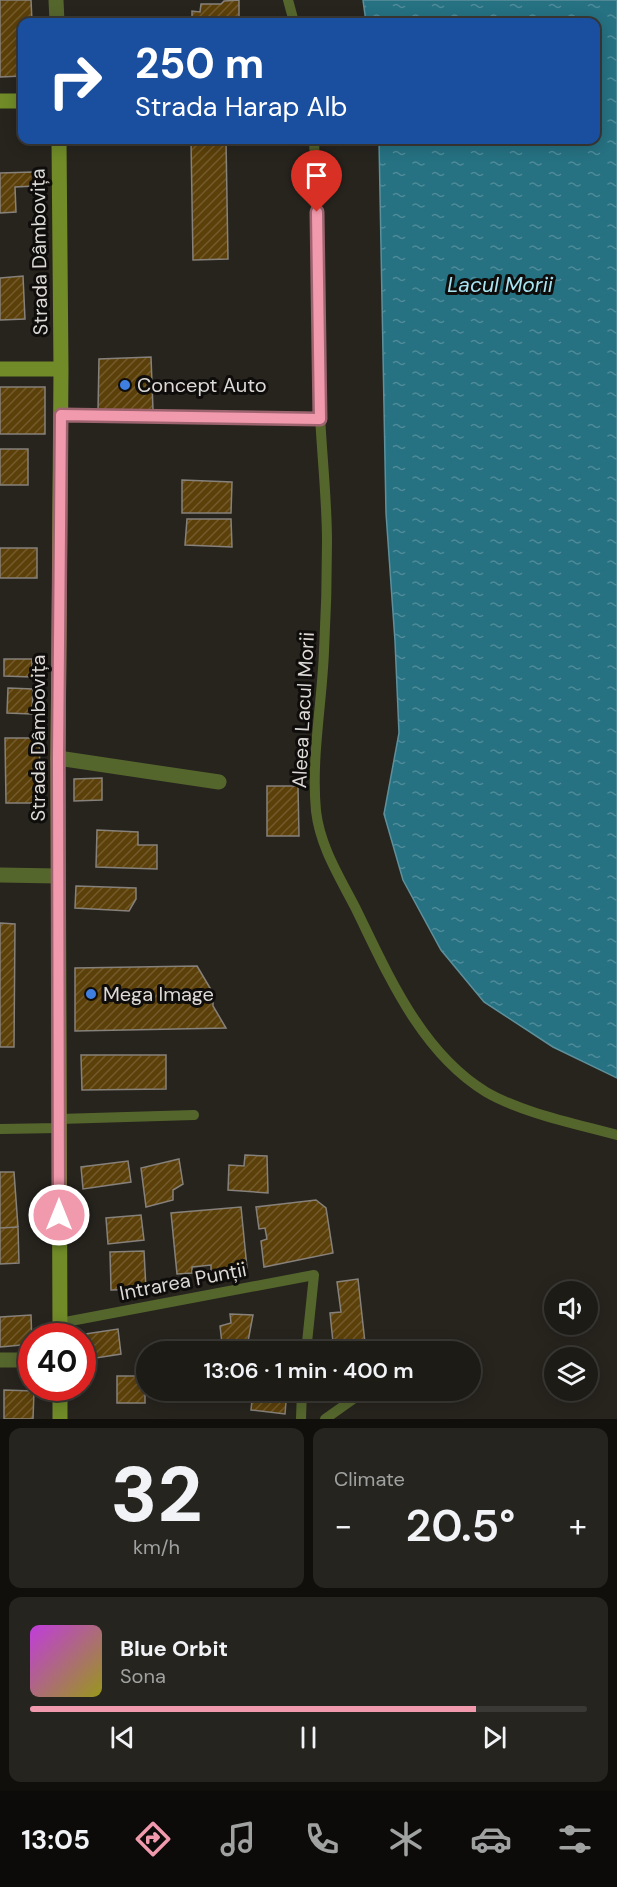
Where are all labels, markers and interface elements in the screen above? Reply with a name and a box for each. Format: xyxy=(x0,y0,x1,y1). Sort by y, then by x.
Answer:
text: 250 m xyxy=(135,36,264,91)
icon: right xyxy=(36,42,114,120)
text: Strada Harap Alb xyxy=(135,89,347,124)
pin xyxy=(291,150,342,212)
icon: arrive xyxy=(300,159,333,192)
street label: Strada Dâmbovița xyxy=(25,168,53,336)
water label: Lacul Morii xyxy=(447,271,554,299)
place label: Concept Auto xyxy=(137,372,267,398)
marker: Concept Auto xyxy=(118,378,132,392)
street label: Aleea Lacul Morii xyxy=(286,631,320,789)
street label: Strada Dâmbovița xyxy=(25,655,51,821)
place label: Mega Image xyxy=(103,981,214,1007)
marker: Mega Image xyxy=(84,987,98,1001)
position arrow xyxy=(27,1183,91,1247)
street label: Intrarea Punții xyxy=(117,1256,249,1306)
map controls xyxy=(544,1281,598,1401)
button: sound xyxy=(544,1281,598,1335)
speed limit sign: 40 xyxy=(18,1323,96,1401)
button: layers xyxy=(544,1347,598,1401)
text: 13:06 · 1 min · 400 m xyxy=(203,1356,414,1385)
text: 32 xyxy=(110,1444,203,1545)
text: Climate xyxy=(334,1466,405,1492)
text: 20.5° xyxy=(406,1496,515,1555)
text: − xyxy=(334,1504,352,1547)
text: + xyxy=(569,1504,587,1547)
text: km/h xyxy=(133,1534,180,1560)
text: Blue Orbit xyxy=(120,1634,228,1663)
text: Sona xyxy=(120,1663,166,1689)
icon: previous xyxy=(106,1721,139,1754)
icon: pause xyxy=(292,1721,325,1754)
icon: next xyxy=(478,1721,511,1754)
icon: directions xyxy=(132,1818,174,1860)
icon: music xyxy=(217,1818,259,1860)
icon: phone xyxy=(301,1818,343,1860)
icon: climate xyxy=(385,1818,427,1860)
icon: car xyxy=(470,1818,512,1860)
icon: filters xyxy=(554,1818,596,1860)
text: 13:05 xyxy=(21,1822,90,1857)

